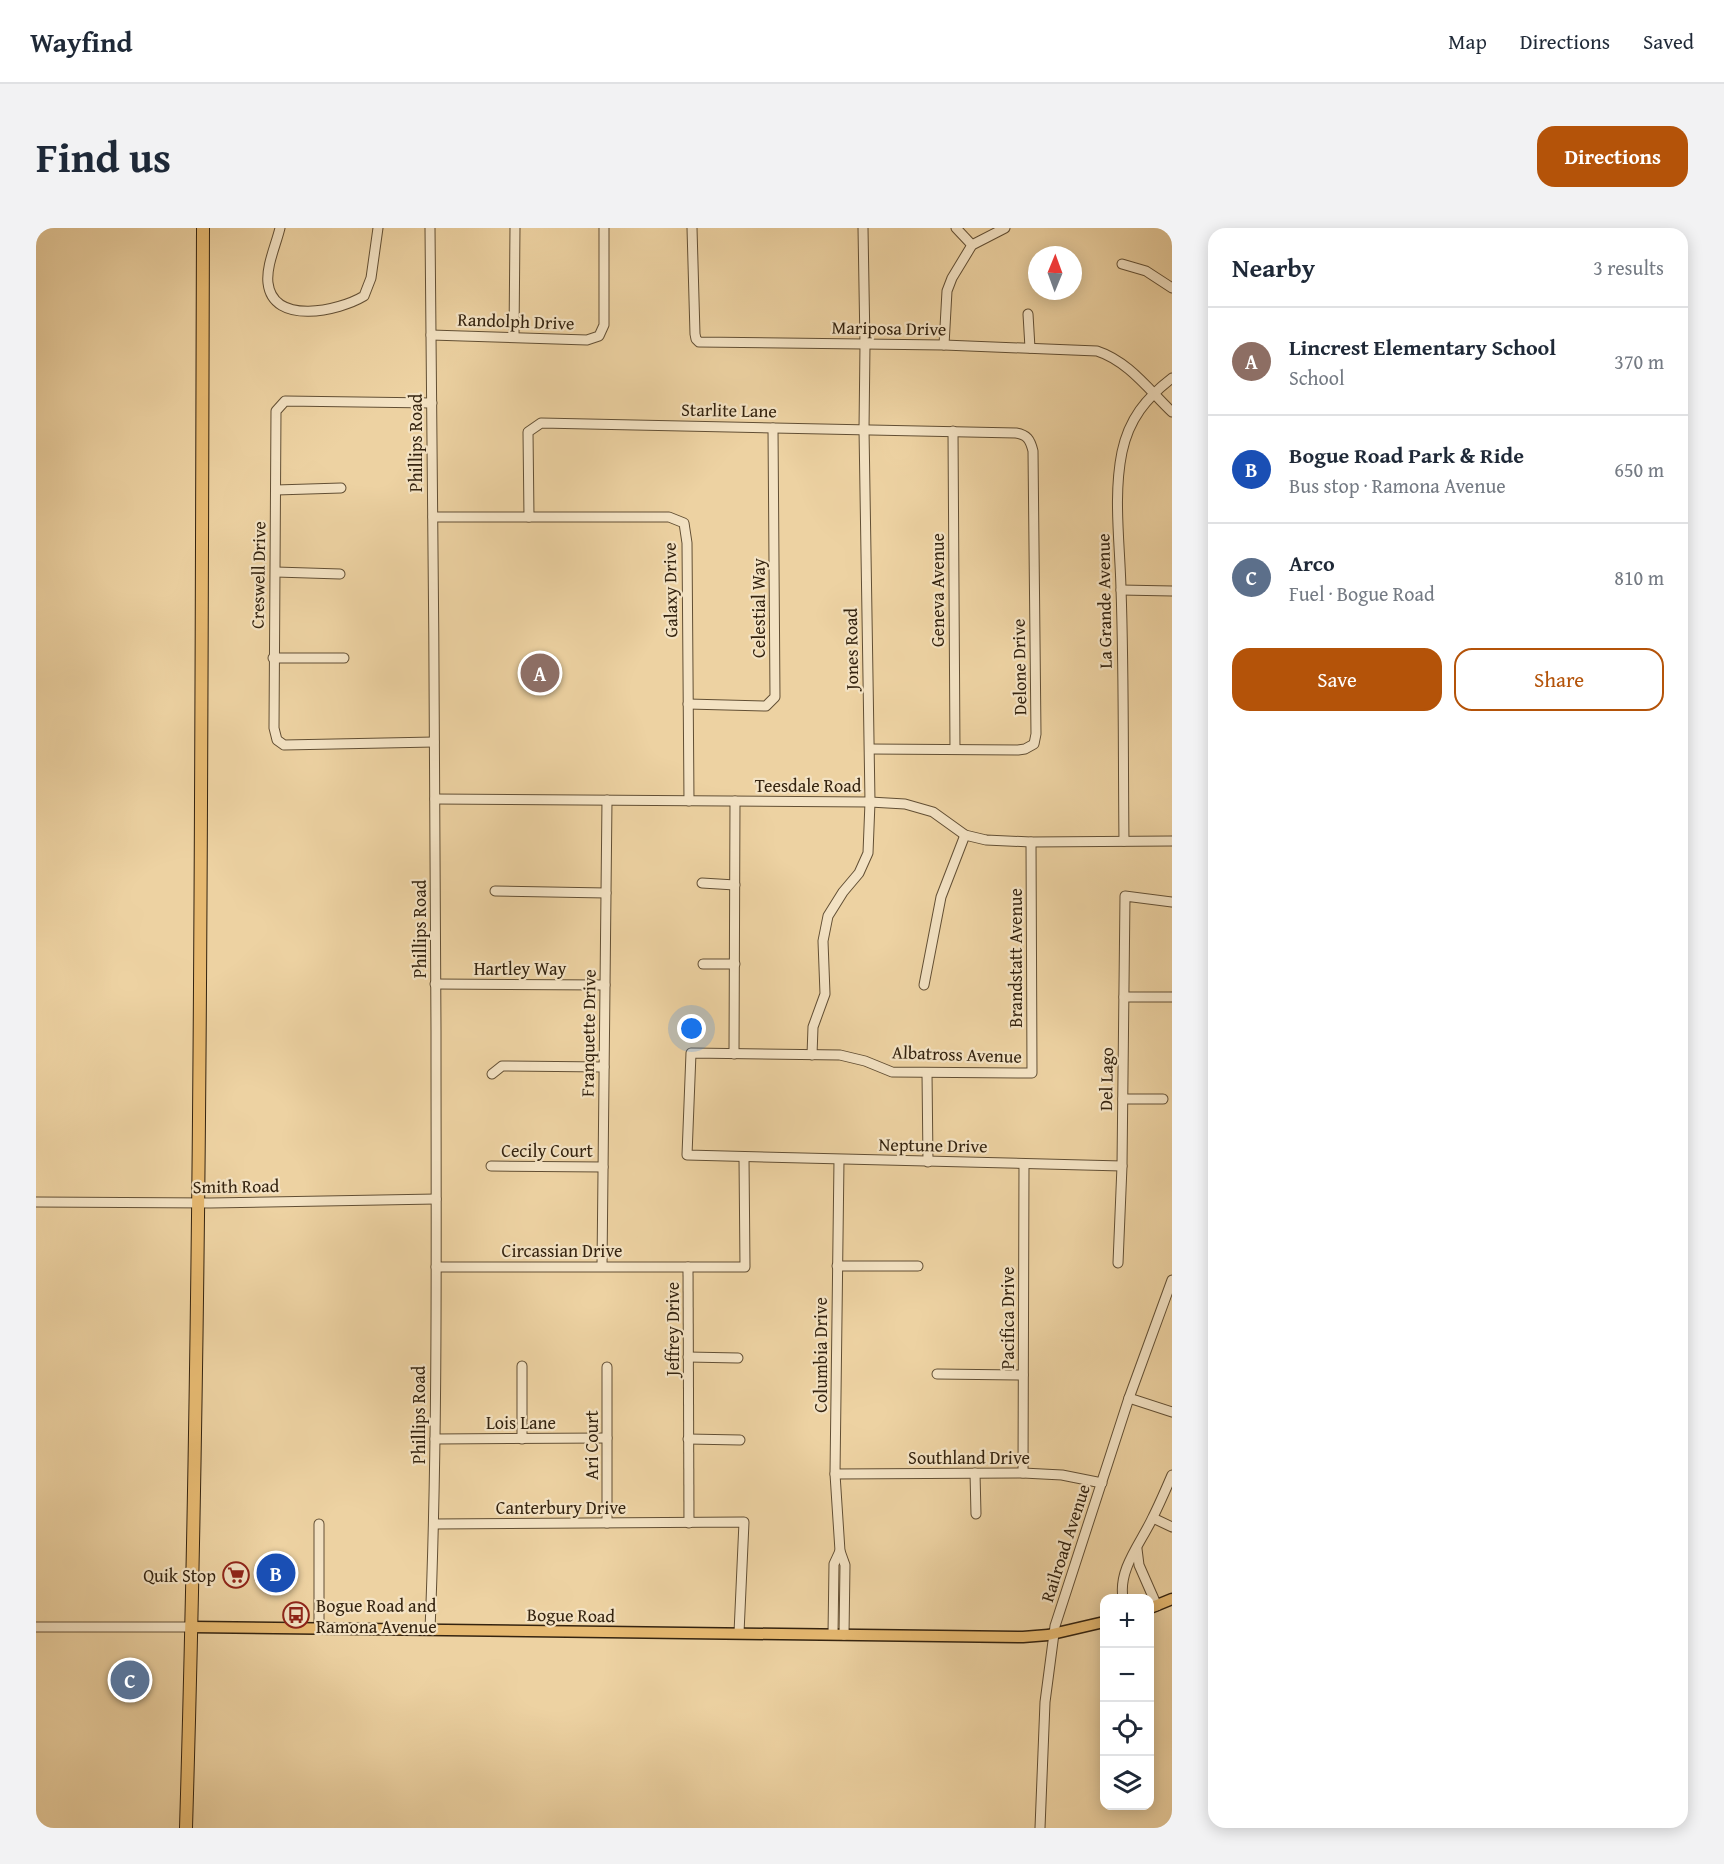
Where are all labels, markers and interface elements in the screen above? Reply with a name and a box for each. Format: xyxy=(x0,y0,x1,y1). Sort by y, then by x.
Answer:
text: Wayfind xyxy=(30,21,132,62)
text: Map xyxy=(1448,26,1487,57)
text: Directions xyxy=(1520,26,1610,57)
text: Saved xyxy=(1643,26,1694,57)
text: Find us xyxy=(36,126,171,187)
button: Directions xyxy=(1537,126,1688,187)
north arrow xyxy=(1028,246,1082,300)
text: Nearby xyxy=(1232,248,1315,287)
text: 3 results xyxy=(1593,253,1664,282)
street label: Randolph Drive xyxy=(457,305,575,337)
street label: Mariposa Drive xyxy=(831,314,947,342)
text: Lincrest Elementary School xyxy=(1289,331,1556,363)
text: A xyxy=(1245,347,1258,376)
text: 370 m xyxy=(1614,347,1664,376)
text: School xyxy=(1289,363,1345,392)
street label: Phillips Road xyxy=(402,393,429,492)
street label: Starlite Lane xyxy=(681,396,777,424)
text: Bogue Road Park & Ride xyxy=(1289,439,1524,471)
text: B xyxy=(1245,455,1258,484)
text: 650 m xyxy=(1614,455,1664,484)
text: Bus stop · Ramona Avenue xyxy=(1289,471,1506,500)
street label: Creswell Drive xyxy=(244,521,272,629)
street label: Geneva Avenue xyxy=(924,533,951,647)
street label: La Grande Avenue xyxy=(1089,533,1119,669)
street label: Galaxy Drive xyxy=(656,542,684,638)
text: Arco xyxy=(1289,547,1335,579)
street label: Celestial Way xyxy=(745,558,772,658)
text: C xyxy=(1246,563,1257,592)
text: 810 m xyxy=(1614,563,1664,592)
text: Fuel · Bogue Road xyxy=(1289,579,1435,608)
street label: Jones Road xyxy=(837,607,865,692)
street label: Delone Drive xyxy=(1005,619,1033,715)
button: Save xyxy=(1232,648,1442,711)
button: Share xyxy=(1454,648,1664,711)
pin: A xyxy=(520,650,560,696)
street label: Teesdale Road xyxy=(755,772,862,799)
street label: Phillips Road xyxy=(406,879,433,978)
street label: Brandstatt Avenue xyxy=(1002,888,1029,1028)
street label: Hartley Way xyxy=(474,955,566,982)
street label: Franquette Drive xyxy=(573,969,603,1097)
your location xyxy=(677,1014,706,1043)
street label: Albatross Avenue xyxy=(892,1038,1022,1070)
street label: Del Lago xyxy=(1092,1047,1120,1111)
street label: Neptune Drive xyxy=(878,1131,988,1159)
street label: Cecily Court xyxy=(501,1137,594,1164)
street label: Smith Road xyxy=(192,1172,280,1200)
street label: Circassian Drive xyxy=(502,1237,622,1264)
street label: Pacifica Drive xyxy=(994,1267,1021,1369)
street label: Jeffrey Drive xyxy=(659,1282,686,1378)
street label: Columbia Drive xyxy=(807,1297,834,1413)
street label: Phillips Road xyxy=(405,1365,432,1464)
street label: Lois Lane xyxy=(486,1409,556,1436)
street label: Ari Court xyxy=(578,1409,605,1480)
street label: Southland Drive xyxy=(908,1444,1030,1471)
street label: Railroad Avenue xyxy=(1033,1480,1097,1606)
street label: Canterbury Drive xyxy=(496,1494,626,1521)
pin: B xyxy=(256,1550,296,1596)
supermarket icon: Quik Stop xyxy=(221,1560,251,1590)
place label: Quik Stop xyxy=(143,1562,216,1589)
place label: Bogue Road and Ramona Avenue xyxy=(316,1592,437,1640)
map controls xyxy=(1100,1594,1154,1810)
button: + xyxy=(1100,1594,1154,1648)
bus stop icon: Bogue Road and Ramona Avenue xyxy=(281,1600,311,1630)
street label: Bogue Road xyxy=(527,1601,616,1629)
button: − xyxy=(1100,1648,1154,1702)
pin: C xyxy=(110,1658,149,1702)
button: locate xyxy=(1100,1702,1154,1756)
button: layers xyxy=(1100,1756,1154,1810)

